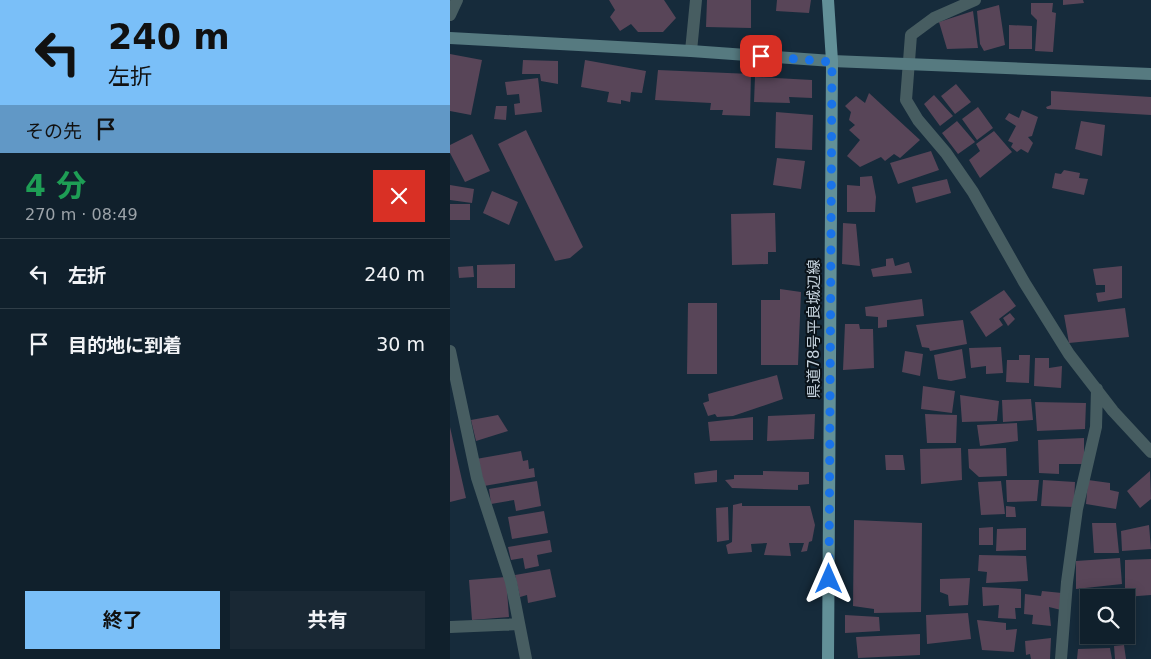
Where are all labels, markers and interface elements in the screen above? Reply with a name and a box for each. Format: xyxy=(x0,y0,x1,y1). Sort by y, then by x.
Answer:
text: 240 m xyxy=(108,17,230,57)
icon: left xyxy=(25,20,90,85)
pin xyxy=(740,35,782,77)
icon: arrive xyxy=(747,42,775,70)
text: 左折 xyxy=(108,64,152,89)
icon: arrive xyxy=(92,115,120,143)
text: その先 xyxy=(25,120,82,142)
text: 4 分 xyxy=(25,168,86,203)
button: close xyxy=(373,170,425,222)
text: 270 m · 08:49 xyxy=(25,205,138,224)
street label: 県道78号平良城辺線 xyxy=(805,259,823,399)
icon: left xyxy=(25,260,53,288)
text: 240 m xyxy=(364,263,425,285)
text: 左折 xyxy=(68,264,106,286)
icon: arrive xyxy=(25,330,53,358)
text: 30 m xyxy=(376,333,425,355)
text: 目的地に到着 xyxy=(68,334,182,356)
position arrow xyxy=(802,552,854,604)
map controls xyxy=(1080,589,1135,644)
button: search xyxy=(1080,589,1135,644)
button: 終了 xyxy=(25,591,220,649)
button: 共有 xyxy=(230,591,425,649)

